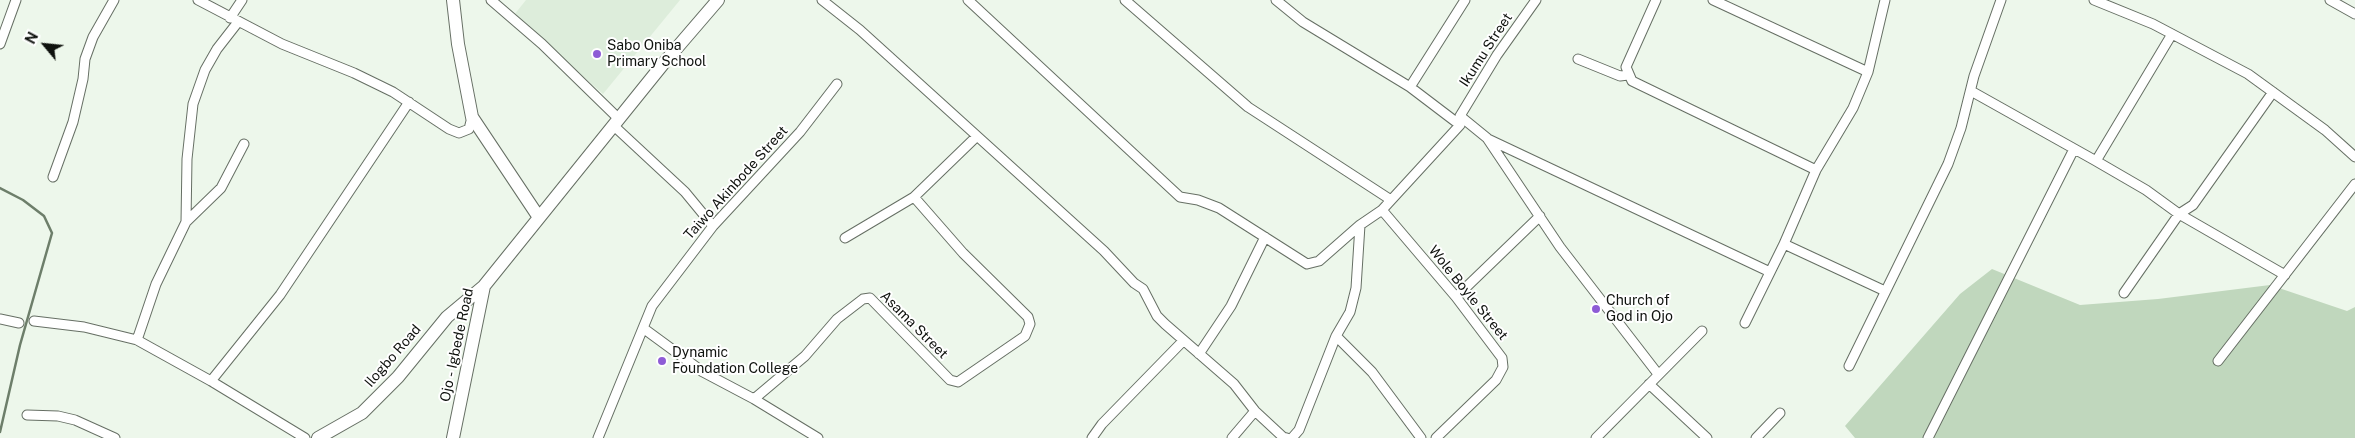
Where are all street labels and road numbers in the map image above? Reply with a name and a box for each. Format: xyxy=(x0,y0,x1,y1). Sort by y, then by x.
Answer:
street label: Ikumu Street xyxy=(1456,10,1516,90)
street label: Taiwo Akinbode Street xyxy=(681,123,791,243)
street label: Wole Boyle Street xyxy=(1425,242,1511,344)
street label: Ojo - Igbede Road xyxy=(437,287,477,403)
street label: Asama Street xyxy=(877,288,951,362)
street label: Ilogbo Road xyxy=(361,321,425,391)

